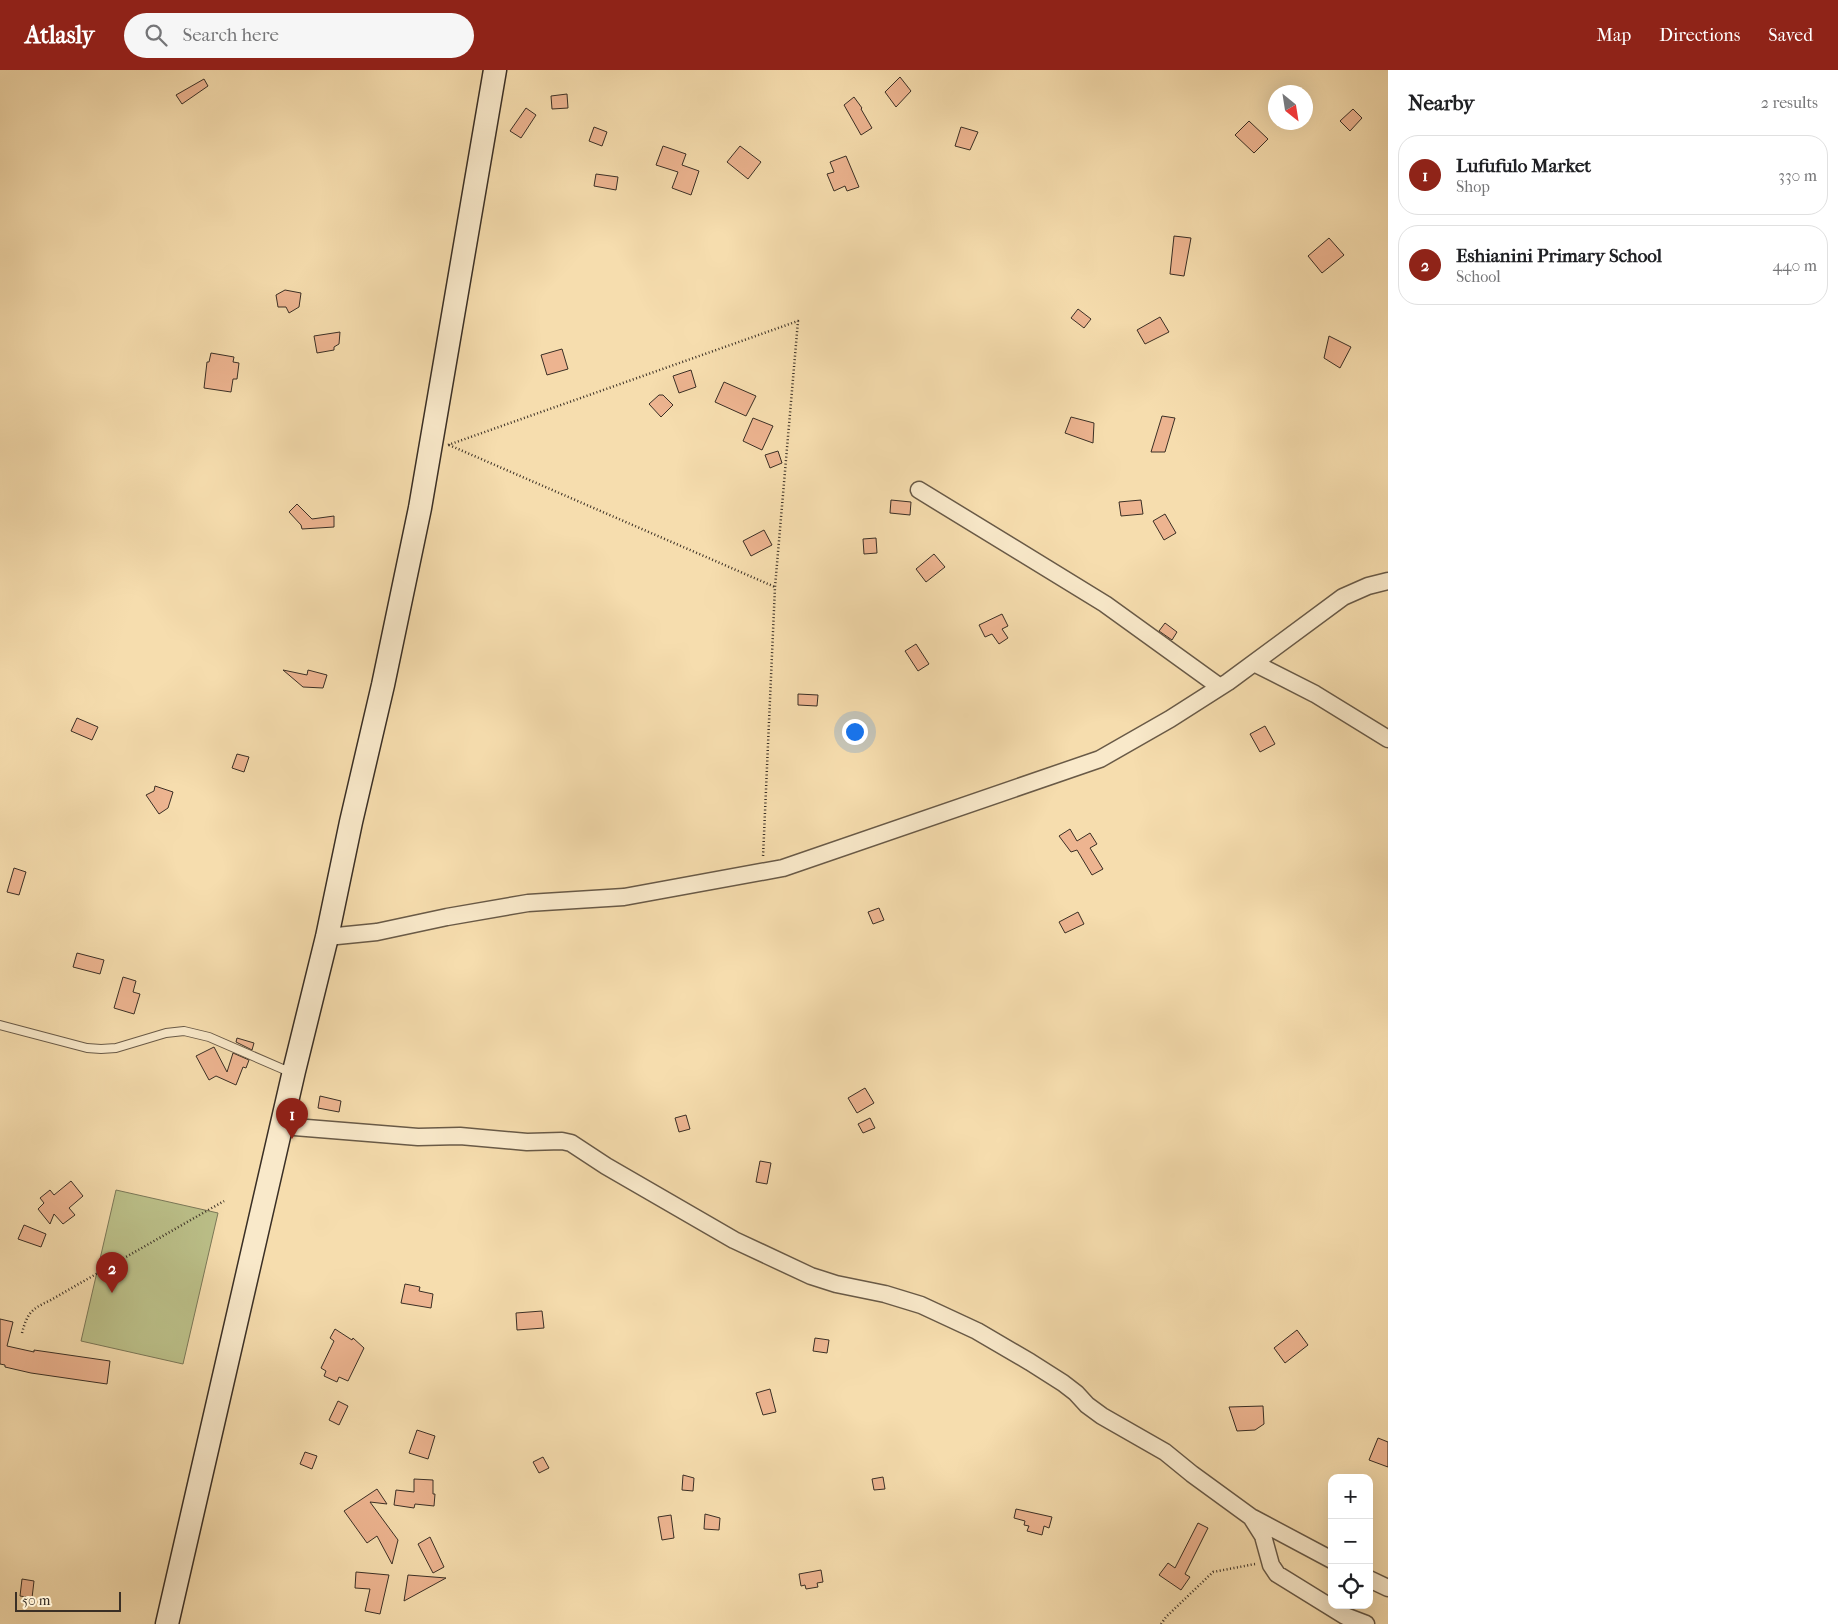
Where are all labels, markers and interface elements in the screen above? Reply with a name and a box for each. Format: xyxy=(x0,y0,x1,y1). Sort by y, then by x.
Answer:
search box xyxy=(124,13,474,58)
text: Atlasly xyxy=(25,21,94,49)
icon: search xyxy=(142,21,170,49)
text: Search here xyxy=(182,24,279,46)
text: Map xyxy=(1597,25,1631,46)
text: Directions xyxy=(1659,25,1740,46)
text: Saved xyxy=(1768,25,1813,46)
north arrow xyxy=(1268,85,1313,130)
text: Nearby xyxy=(1408,91,1474,115)
text: 2 results xyxy=(1761,93,1818,112)
text: Lufufulo Market xyxy=(1456,155,1591,177)
text: 1 xyxy=(1422,166,1428,185)
text: 330 m xyxy=(1778,166,1817,185)
text: Shop xyxy=(1456,177,1490,196)
text: Eshianini Primary School xyxy=(1456,245,1662,267)
text: 2 xyxy=(1421,256,1429,275)
text: 440 m xyxy=(1772,256,1817,275)
text: School xyxy=(1456,267,1501,286)
your location xyxy=(842,719,868,745)
pin: 1 xyxy=(276,1098,308,1139)
pin: 2 xyxy=(96,1252,128,1293)
map controls xyxy=(1328,1474,1373,1609)
button: + xyxy=(1328,1474,1373,1519)
button: − xyxy=(1328,1519,1373,1564)
button: locate xyxy=(1328,1564,1373,1609)
scale bar xyxy=(15,1589,121,1612)
text: 50 m xyxy=(22,1592,50,1609)

